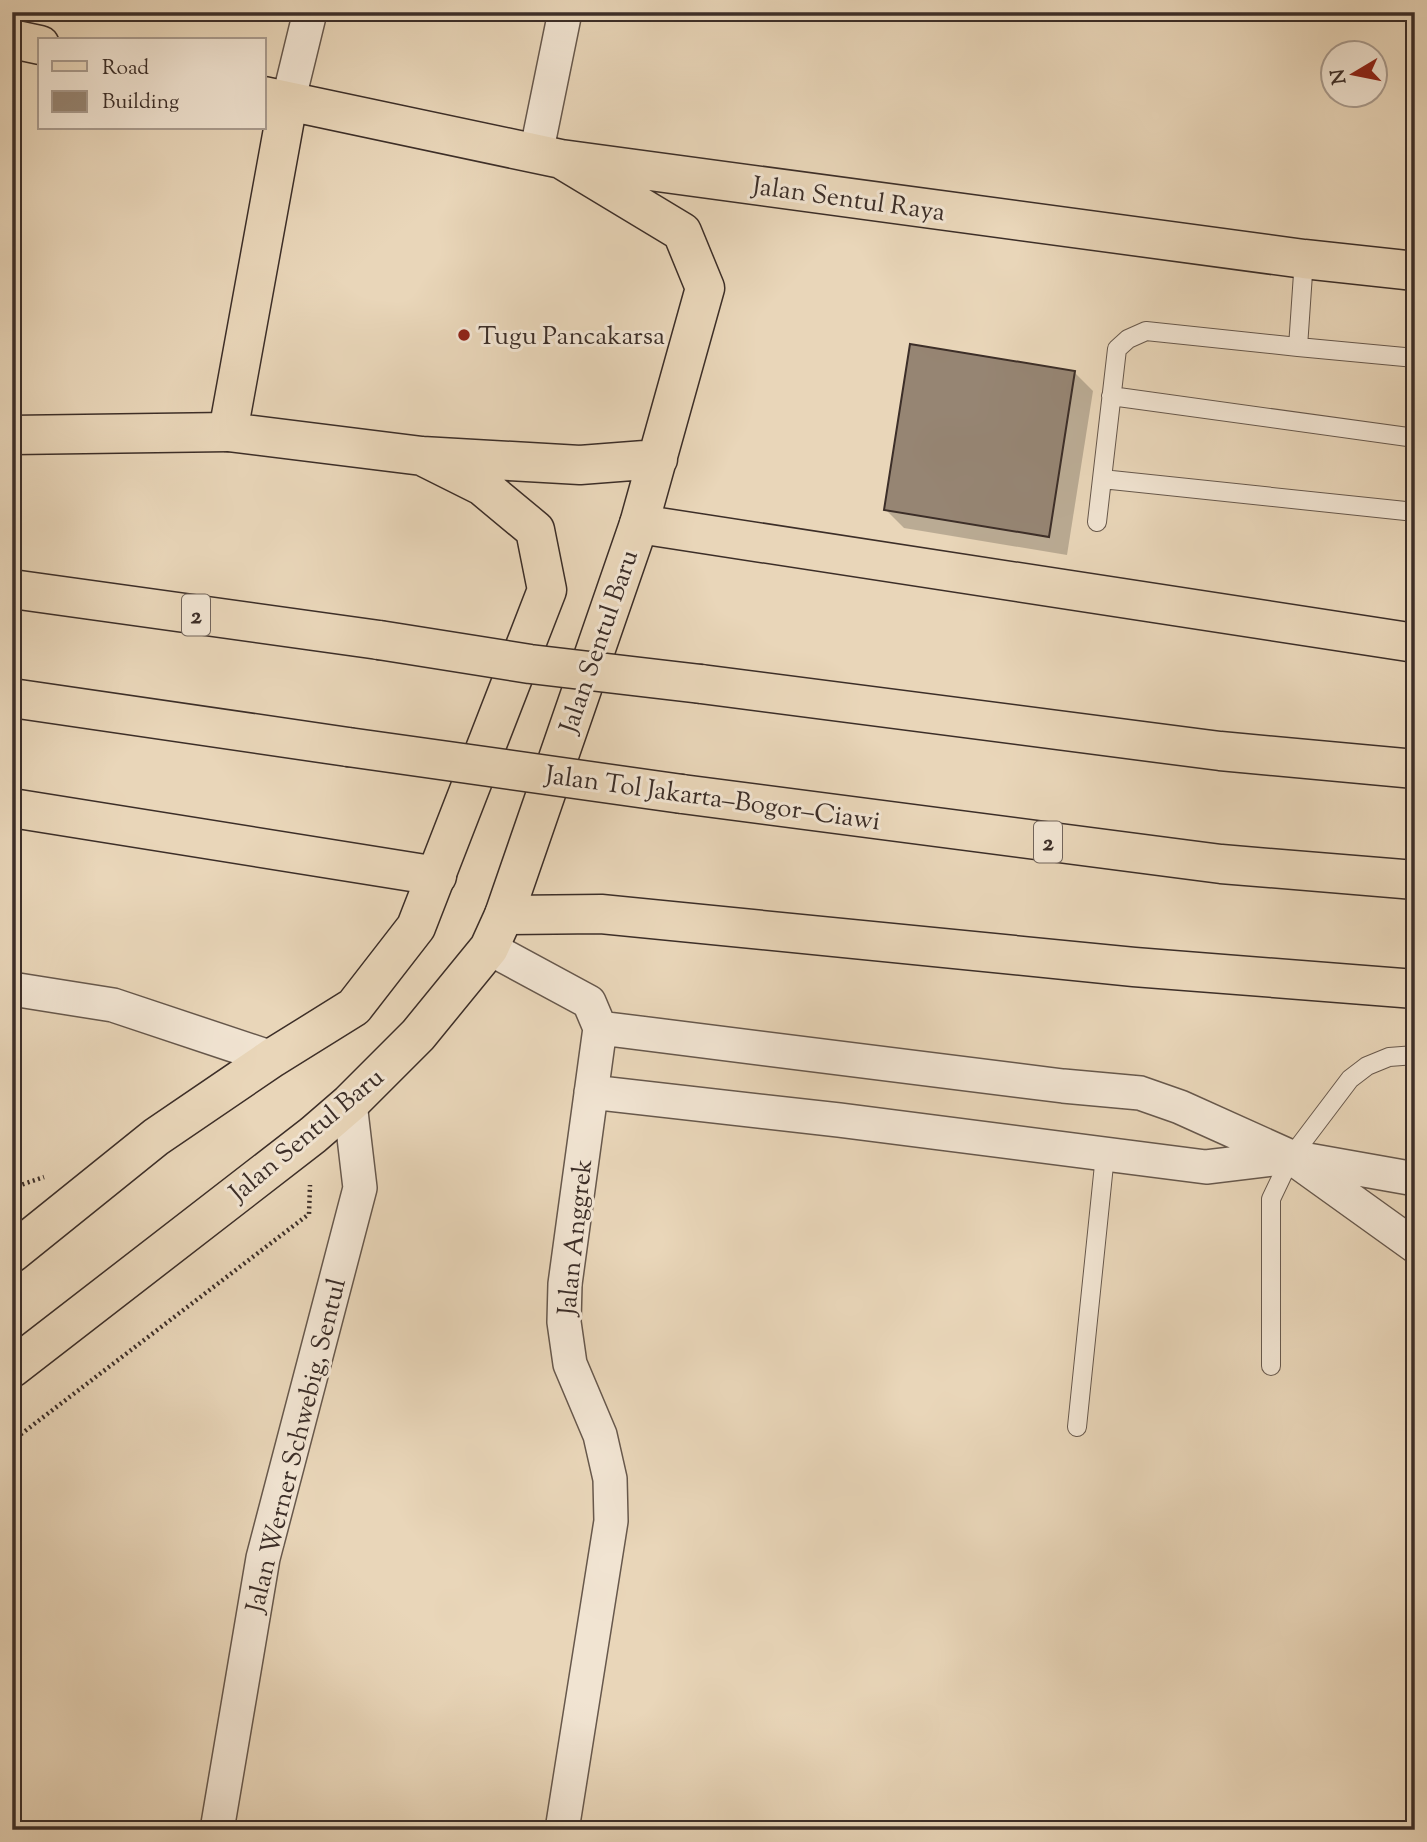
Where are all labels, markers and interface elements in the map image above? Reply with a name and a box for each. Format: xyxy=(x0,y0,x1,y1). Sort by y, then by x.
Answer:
legend xyxy=(38,38,266,130)
north arrow xyxy=(1318,38,1388,108)
text: Road xyxy=(102,54,149,84)
text: N xyxy=(1325,67,1354,86)
text: Building xyxy=(102,88,179,118)
street label: Jalan Sentul Raya xyxy=(748,168,947,232)
place label: Tugu Pancakarsa xyxy=(478,319,665,356)
marker: Tugu Pancakarsa xyxy=(456,327,472,343)
street label: Jalan Sentul Baru xyxy=(551,545,649,740)
road number: 2 xyxy=(182,594,210,636)
street label: Jalan Tol Jakarta–Bogor–Ciawi xyxy=(541,757,882,841)
road number: 2 xyxy=(1034,822,1062,862)
street label: Jalan Sentul Baru xyxy=(221,1060,393,1213)
street label: Jalan Anggrek xyxy=(550,1157,603,1319)
street label: Jalan Werner Schwebig, Sentul xyxy=(237,1275,357,1618)

